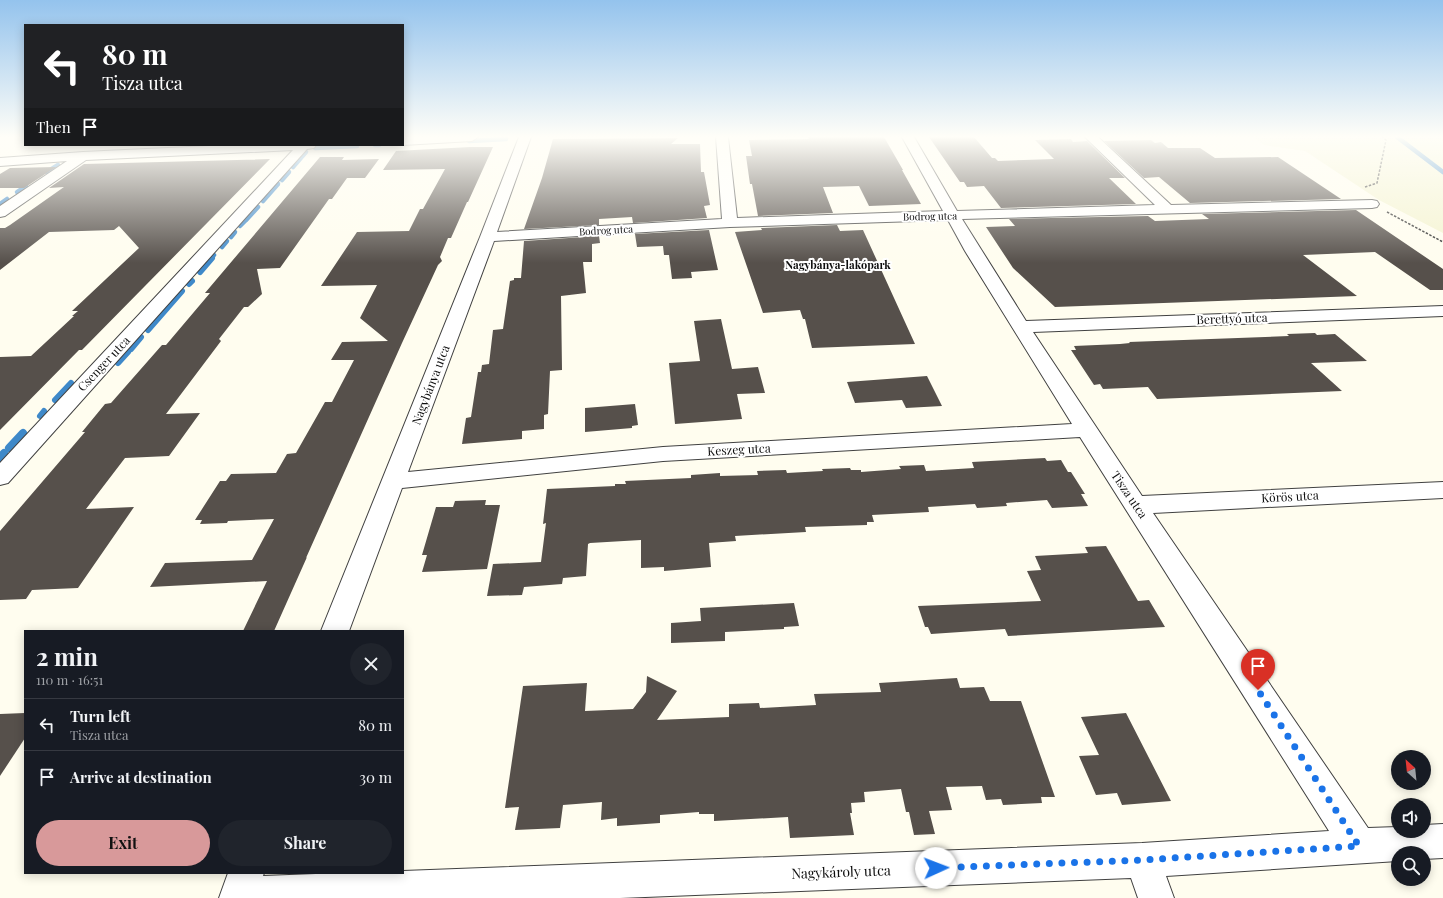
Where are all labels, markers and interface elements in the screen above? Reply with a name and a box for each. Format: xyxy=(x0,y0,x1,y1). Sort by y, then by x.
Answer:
text: 80 m xyxy=(102,35,168,72)
icon: left xyxy=(36,40,88,92)
text: Tisza utca xyxy=(102,71,183,95)
icon: arrive xyxy=(79,116,101,138)
text: Then xyxy=(36,117,71,137)
street label: Bodrog utca xyxy=(903,209,957,223)
street label: Bodrog utca xyxy=(579,222,633,238)
district label: Nagybánya-lakópark xyxy=(785,257,891,272)
street label: Berettyó utca xyxy=(1196,309,1268,327)
street label: Csenger utca xyxy=(73,332,133,394)
street label: Nagybánya utca xyxy=(408,343,453,427)
street label: Keszeg utca xyxy=(707,439,771,459)
street label: Tisza utca xyxy=(1108,468,1152,521)
street label: Körös utca xyxy=(1261,487,1319,505)
text: 2 min xyxy=(36,640,98,672)
button: close xyxy=(350,643,392,685)
pin xyxy=(1241,649,1275,690)
icon: arrive xyxy=(1247,655,1269,677)
text: 110 m · 16:51 xyxy=(36,671,103,688)
text: Turn left xyxy=(70,706,131,726)
icon: left xyxy=(36,714,58,736)
text: 80 m xyxy=(358,715,392,735)
text: Tisza utca xyxy=(70,726,128,743)
north arrow xyxy=(1391,750,1431,790)
map controls xyxy=(1391,750,1431,886)
icon: arrive xyxy=(36,766,58,788)
text: Arrive at destination xyxy=(70,767,212,787)
text: 30 m xyxy=(359,767,392,787)
button: sound xyxy=(1391,798,1431,838)
button: Exit xyxy=(36,820,210,866)
button: Share xyxy=(218,820,392,866)
button: search xyxy=(1391,846,1431,886)
position arrow xyxy=(915,847,957,889)
street label: Nagykároly utca xyxy=(791,860,891,883)

